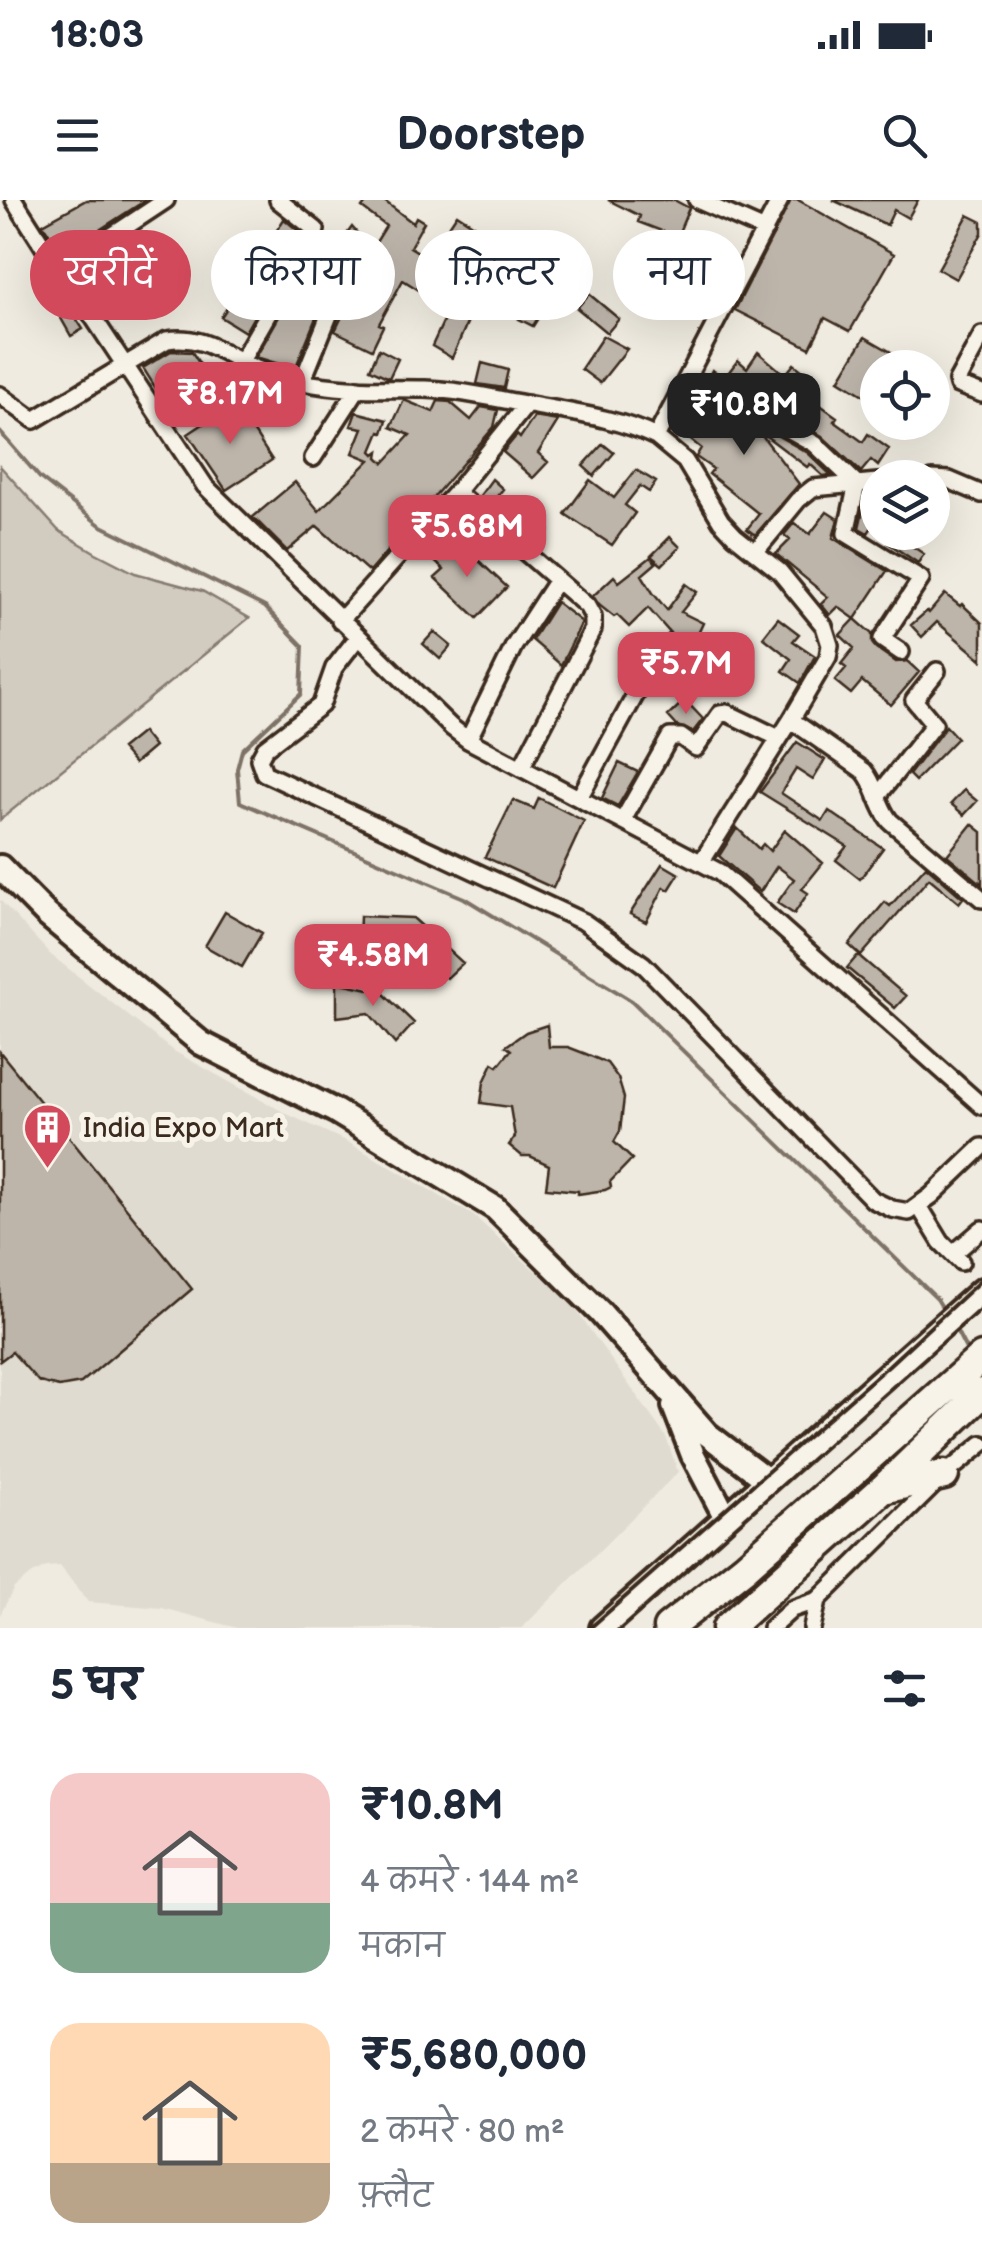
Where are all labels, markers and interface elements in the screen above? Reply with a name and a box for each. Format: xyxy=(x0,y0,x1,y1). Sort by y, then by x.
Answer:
text: 18:03 xyxy=(50,13,144,58)
icon: menu xyxy=(50,108,105,163)
text: Doorstep xyxy=(397,108,585,163)
icon: search xyxy=(877,108,932,163)
chip: खरीदें xyxy=(30,230,191,320)
chip: किराया xyxy=(211,230,395,320)
chip: फ़िल्टर xyxy=(415,230,593,320)
chip: नया xyxy=(613,230,745,320)
map controls xyxy=(860,350,950,550)
button: locate xyxy=(860,350,950,440)
pin: ₹8.17M xyxy=(149,362,311,447)
pin: ₹10.8M xyxy=(663,373,825,458)
text: ₹8.17M xyxy=(177,375,283,414)
text: ₹10.8M xyxy=(689,386,799,425)
button: layers xyxy=(860,460,950,550)
pin: ₹5.68M xyxy=(386,495,548,580)
text: ₹5.68M xyxy=(410,508,524,547)
pin: ₹5.7M xyxy=(616,632,756,717)
text: ₹5.7M xyxy=(640,645,732,684)
pin: ₹4.58M xyxy=(292,924,454,1009)
text: ₹4.58M xyxy=(316,937,430,976)
building icon: India Expo Mart xyxy=(22,1102,74,1170)
place label: India Expo Mart xyxy=(83,1112,284,1145)
text: 5 घर xyxy=(50,1661,141,1712)
icon: filters xyxy=(877,1661,932,1716)
text: ₹10.8M xyxy=(360,1781,503,1832)
icon: home xyxy=(130,1813,250,1933)
text: 4 कमरे · 144 m² xyxy=(360,1863,579,1902)
text: मकान xyxy=(360,1928,445,1967)
text: ₹5,680,000 xyxy=(360,2031,587,2082)
icon: home xyxy=(130,2063,250,2183)
text: 2 कमरे · 80 m² xyxy=(360,2113,565,2152)
text: फ़्लैट xyxy=(360,2178,433,2217)

